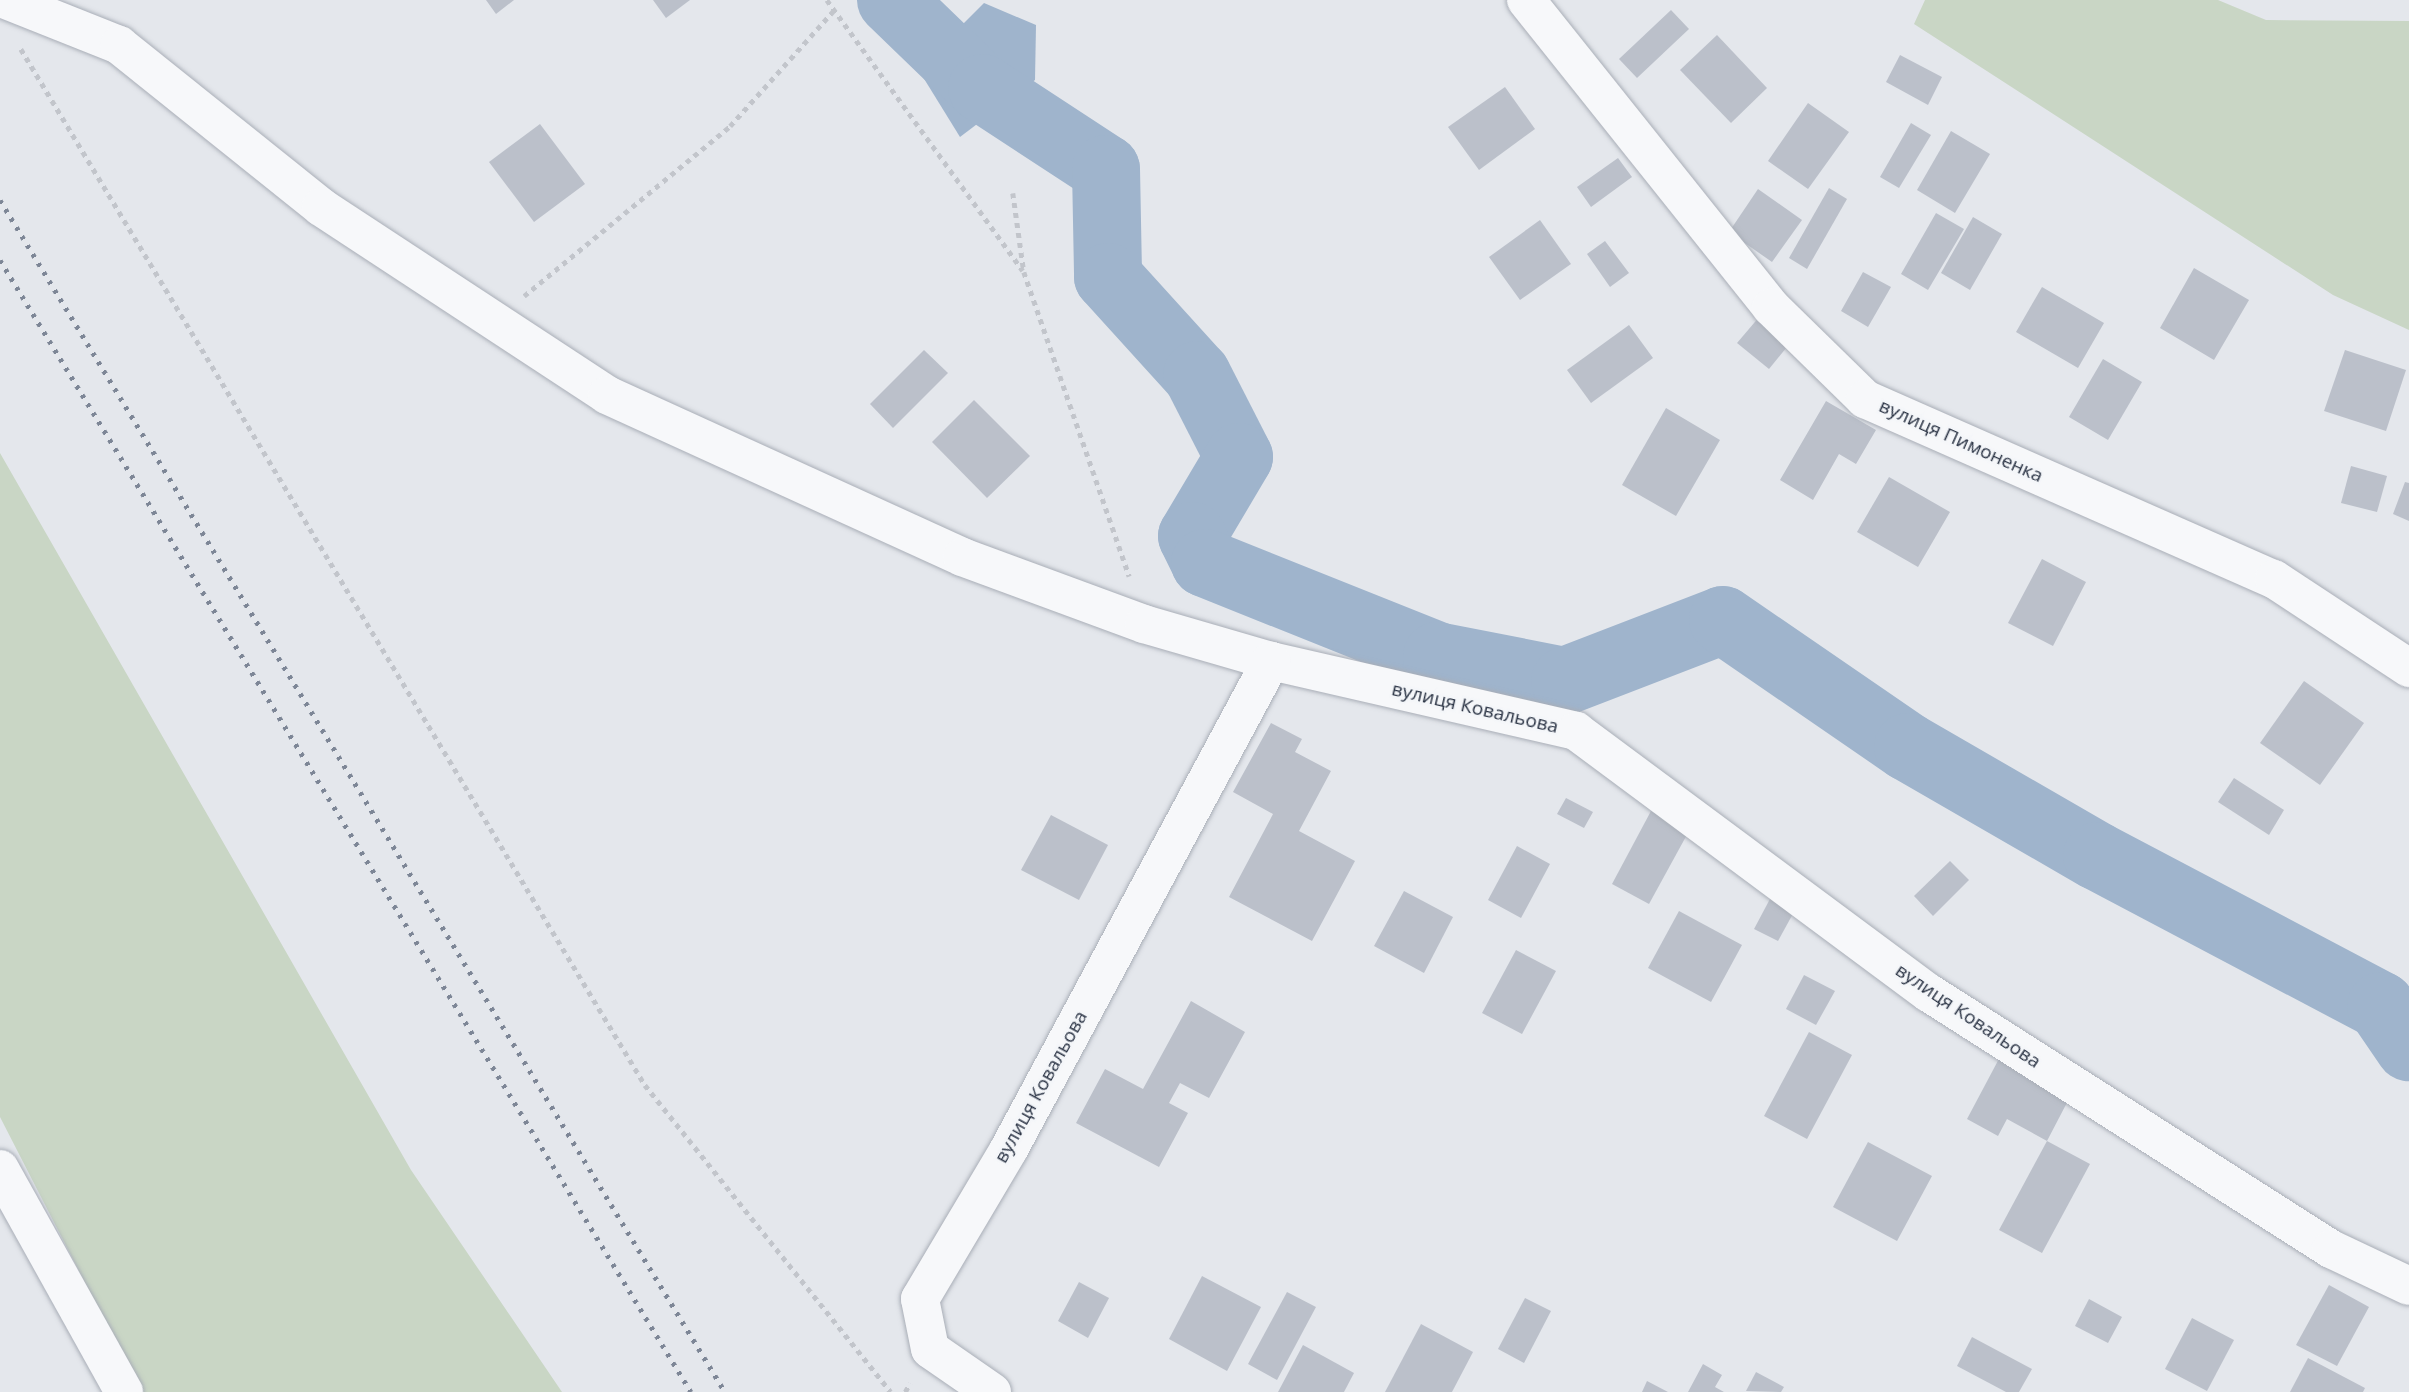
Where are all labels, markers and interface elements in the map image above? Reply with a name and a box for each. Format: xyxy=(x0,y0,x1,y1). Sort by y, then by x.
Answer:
street label: вулиця Пимоненка xyxy=(1875,395,2047,487)
street label: вулиця Ковальова xyxy=(1390,678,1560,738)
street label: вулиця Ковальова xyxy=(1891,959,2045,1073)
street label: вулиця Ковальова xyxy=(990,1007,1092,1167)

